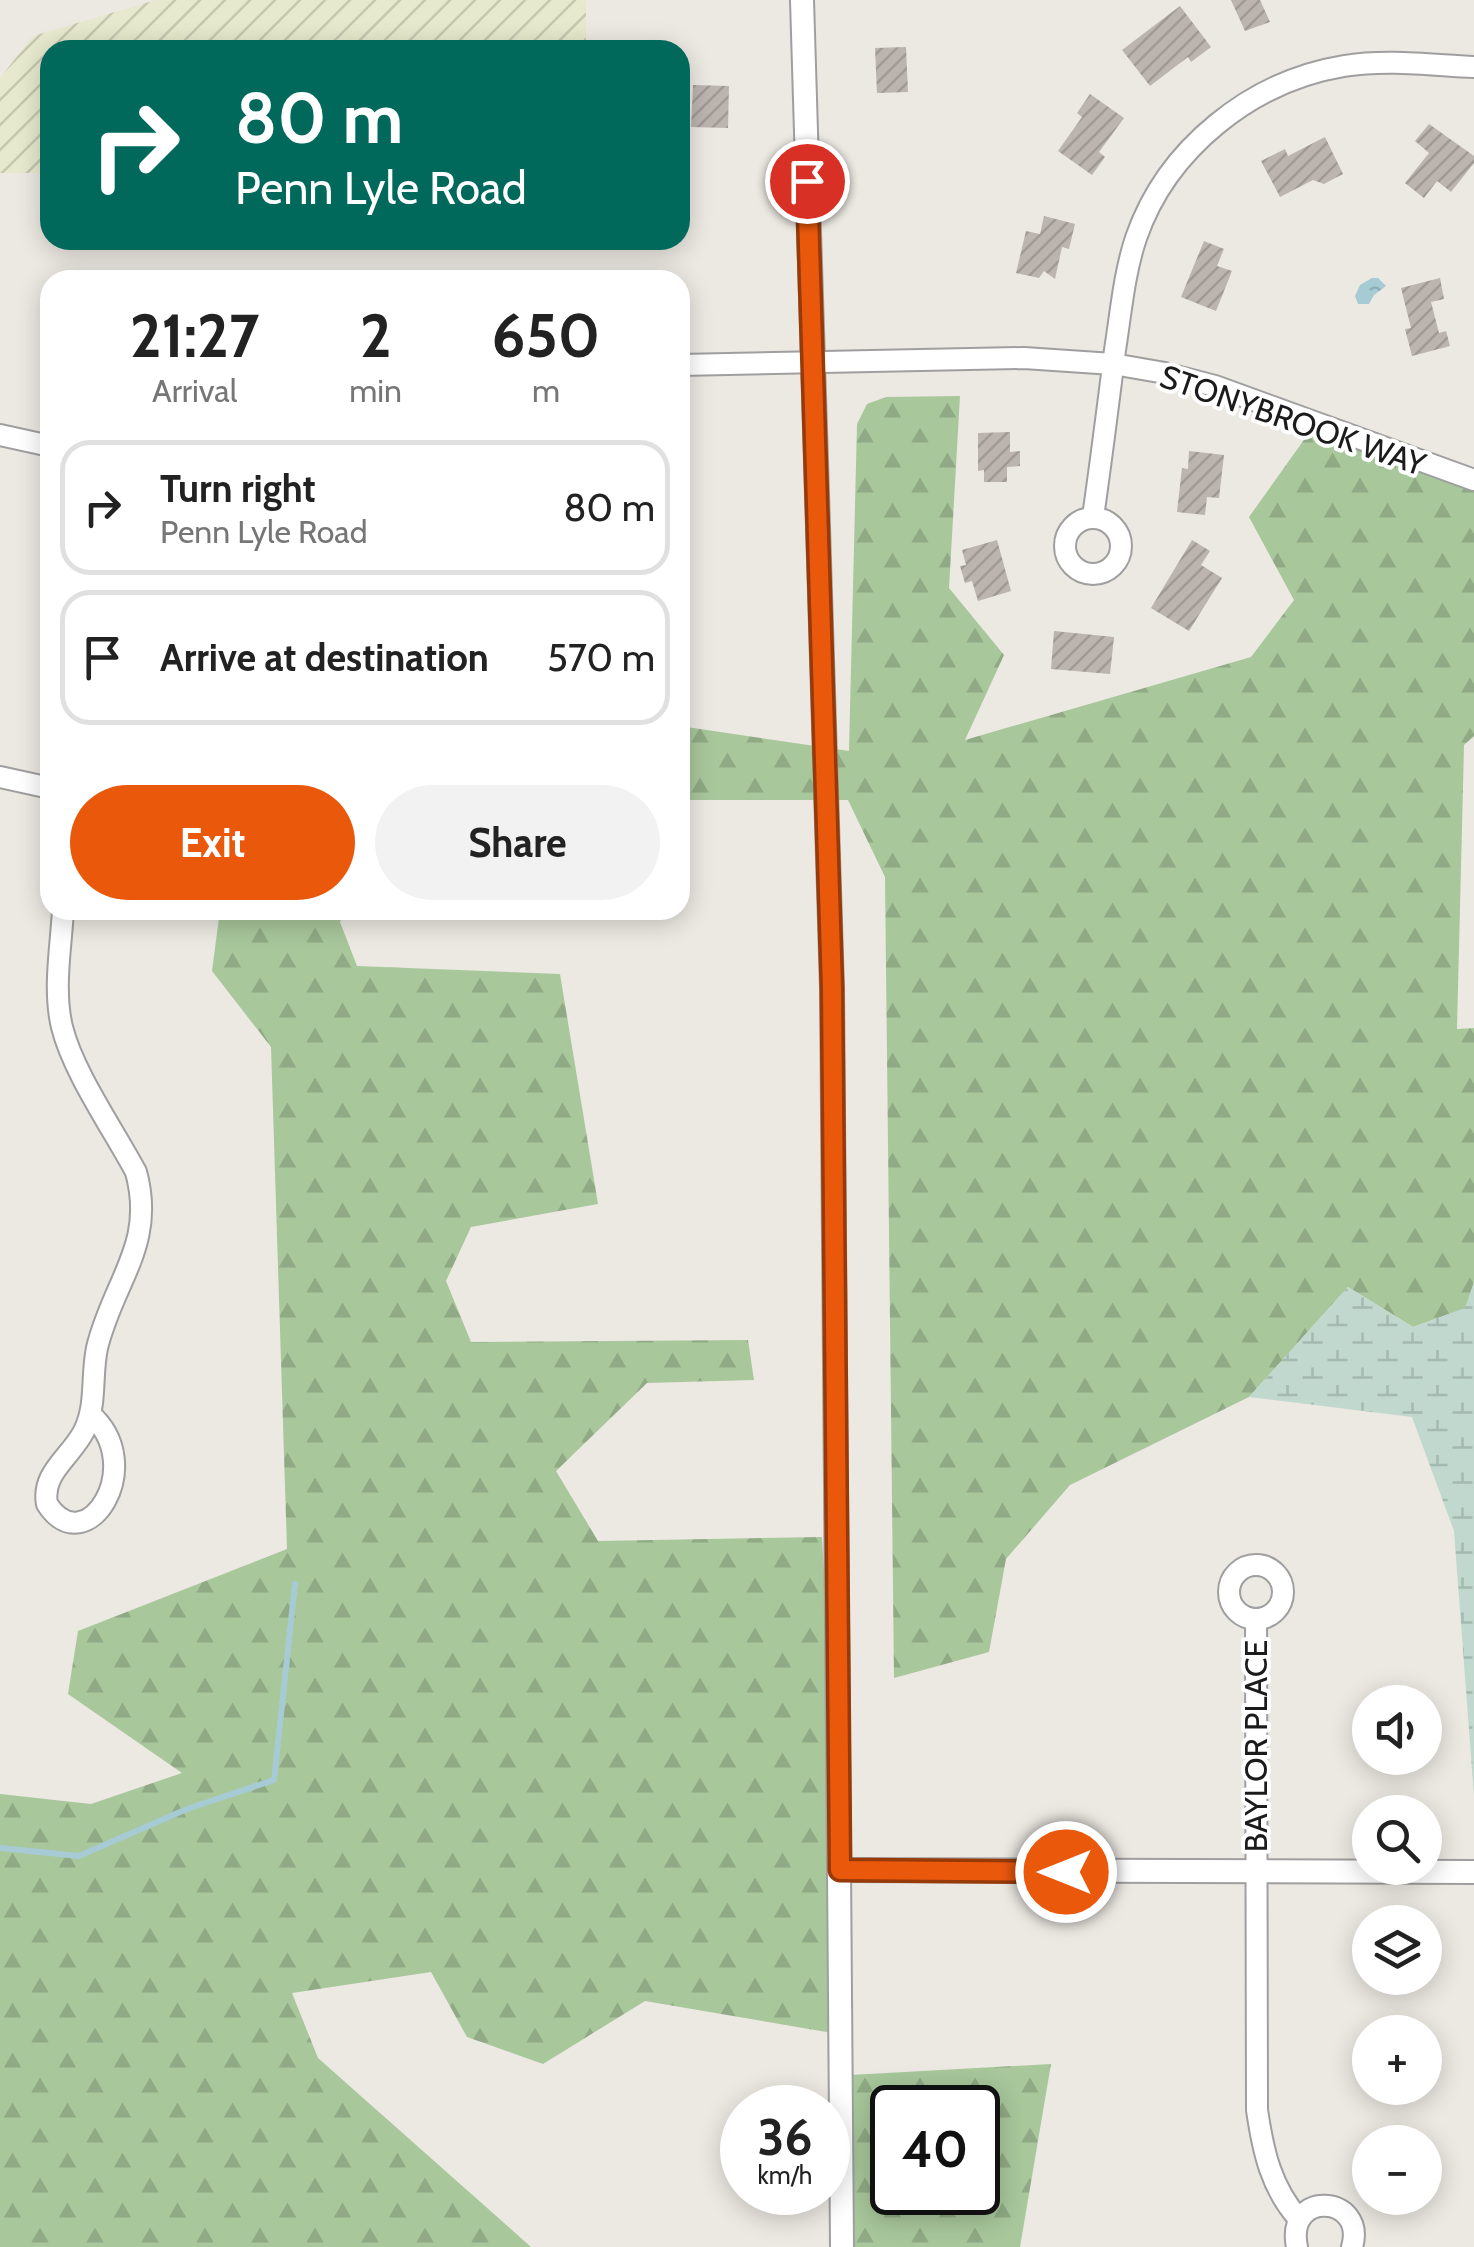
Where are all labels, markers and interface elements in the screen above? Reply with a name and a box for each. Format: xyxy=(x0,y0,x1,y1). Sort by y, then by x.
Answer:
text: 80 m xyxy=(235,75,403,161)
icon: right xyxy=(70,80,200,210)
pin xyxy=(765,139,850,224)
icon: arrive xyxy=(780,154,835,209)
text: Penn Lyle Road xyxy=(235,161,527,215)
text: 21:27 xyxy=(130,299,259,372)
text: 2 xyxy=(360,299,391,372)
text: 650 xyxy=(492,299,600,372)
street label: STONYBROOK WAY xyxy=(1155,356,1432,484)
text: Arrival xyxy=(152,371,237,410)
text: min xyxy=(349,371,402,410)
text: m xyxy=(532,371,560,410)
text: Turn right xyxy=(160,465,316,512)
icon: right xyxy=(75,480,130,535)
text: 80 m xyxy=(564,484,655,531)
text: Penn Lyle Road xyxy=(160,512,367,551)
icon: arrive xyxy=(75,630,130,685)
text: Arrive at destination xyxy=(160,634,489,681)
text: 570 m xyxy=(547,634,655,681)
button: Exit xyxy=(70,785,355,900)
button: Share xyxy=(375,785,660,900)
street label: BAYLOR PLACE xyxy=(1236,1640,1275,1852)
map controls xyxy=(1352,1685,1442,2215)
button: sound xyxy=(1352,1685,1442,1775)
button: search xyxy=(1352,1795,1442,1885)
position arrow xyxy=(1014,1820,1118,1924)
button: layers xyxy=(1352,1905,1442,1995)
button: + xyxy=(1352,2015,1442,2105)
speed limit sign: 40 xyxy=(870,2085,1000,2215)
text: 36 xyxy=(757,2107,813,2168)
button: − xyxy=(1352,2125,1442,2215)
text: km/h xyxy=(758,2160,812,2190)

